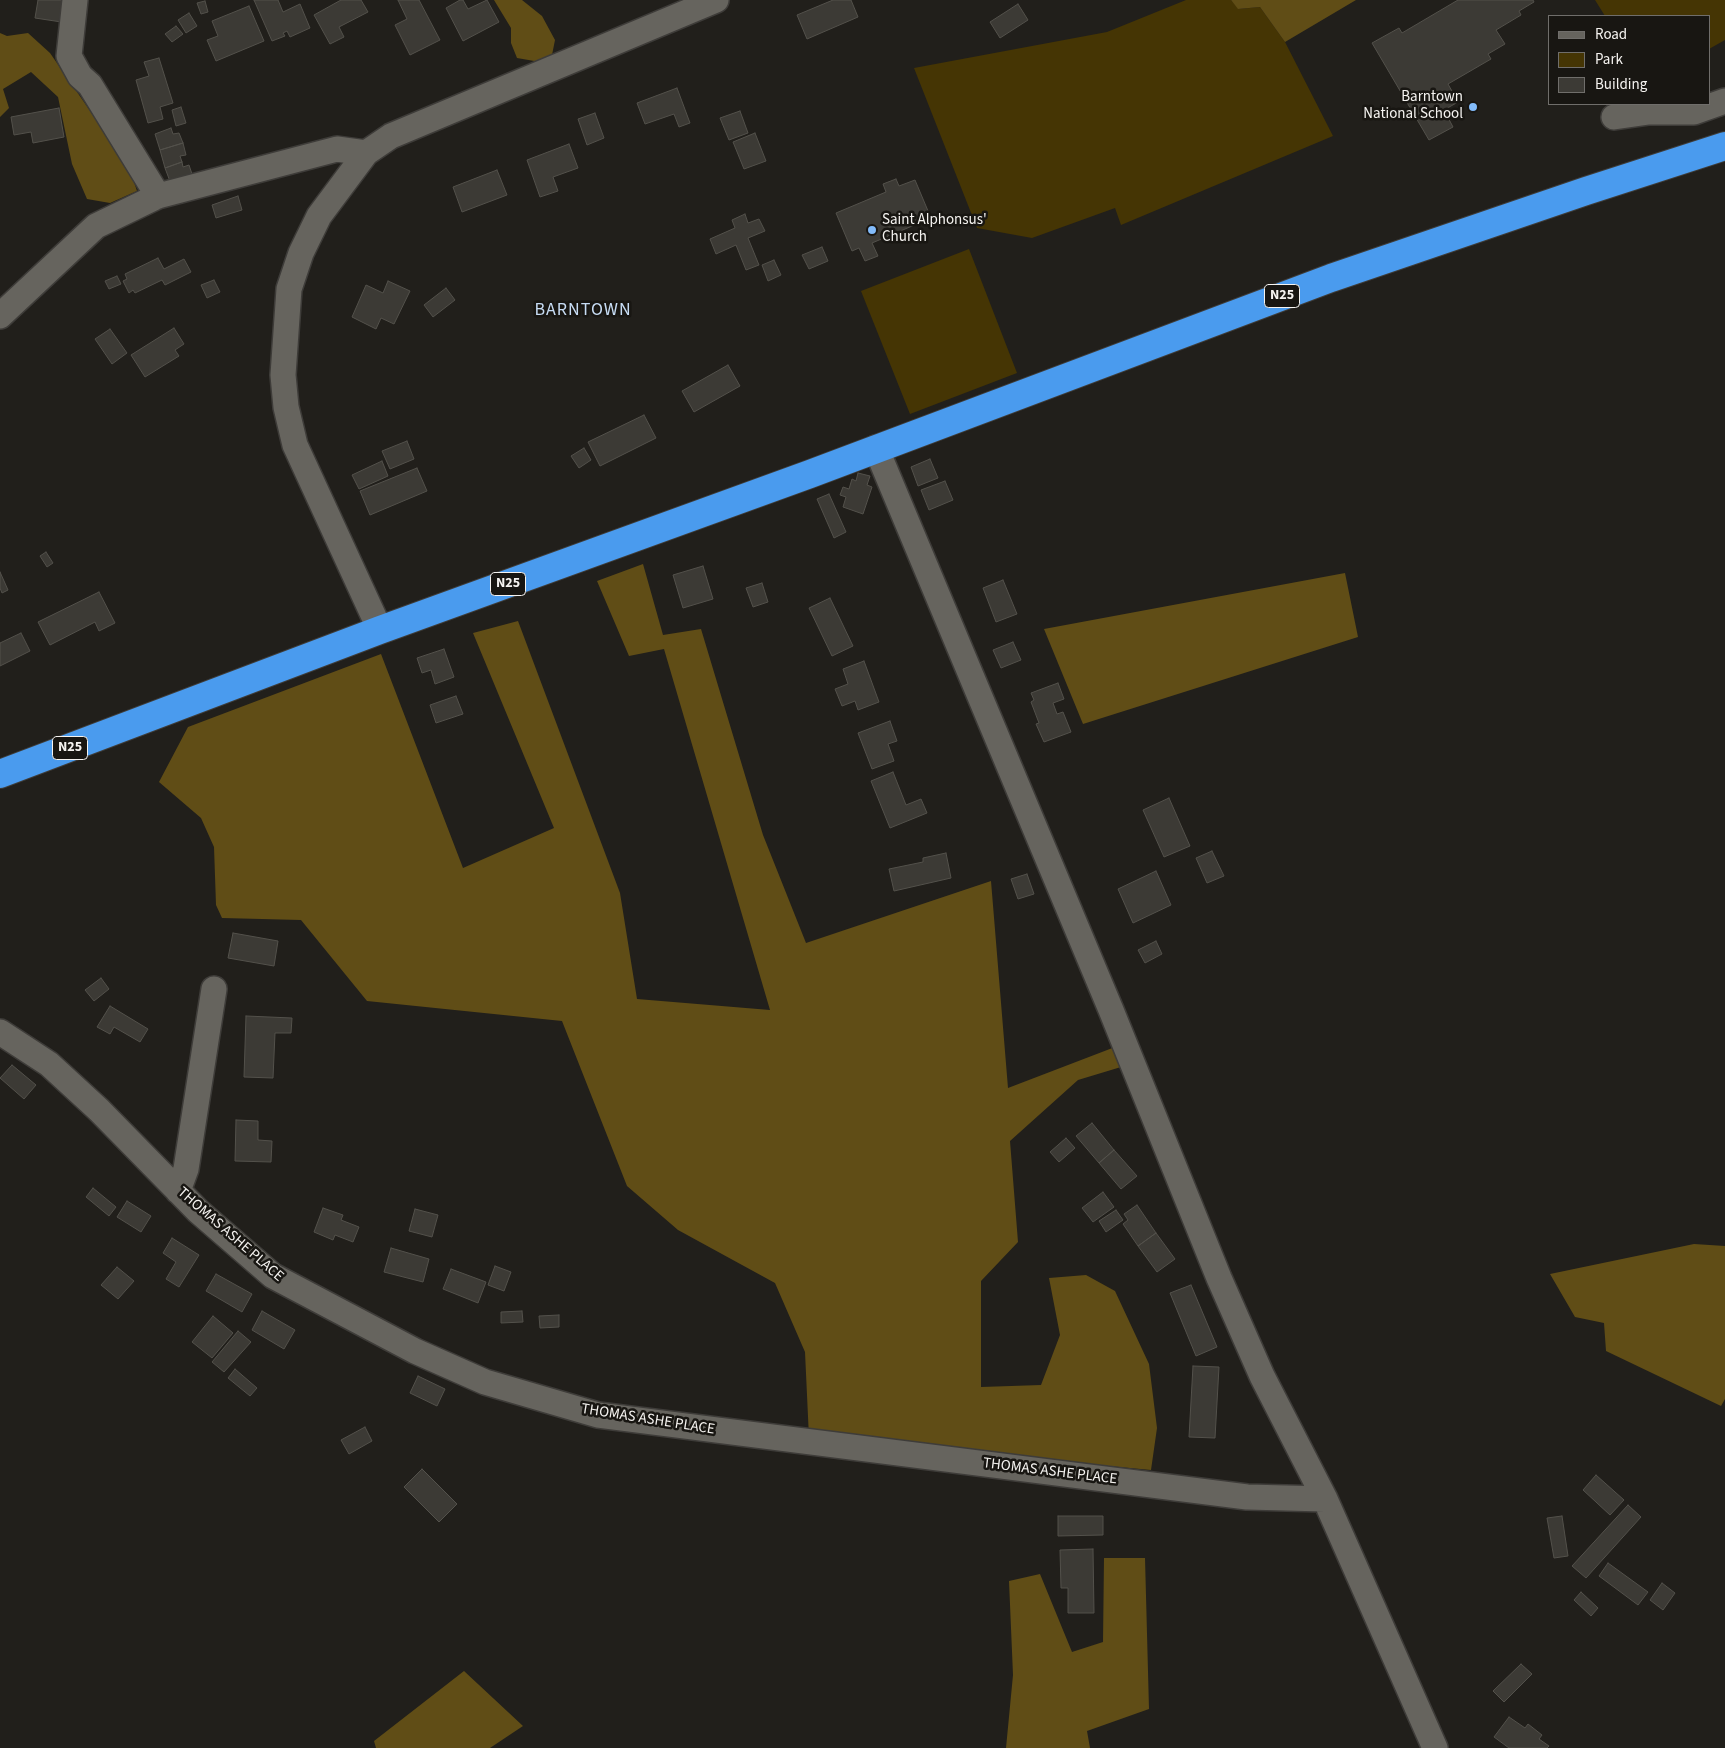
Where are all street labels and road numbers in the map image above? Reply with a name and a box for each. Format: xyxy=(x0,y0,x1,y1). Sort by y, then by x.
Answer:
road number: N25 xyxy=(1264,284,1300,308)
road number: N25 xyxy=(490,572,526,596)
road number: N25 xyxy=(52,736,88,760)
street label: THOMAS ASHE PLACE xyxy=(173,1184,287,1286)
street label: THOMAS ASHE PLACE xyxy=(580,1401,716,1439)
street label: THOMAS ASHE PLACE xyxy=(982,1455,1118,1489)

